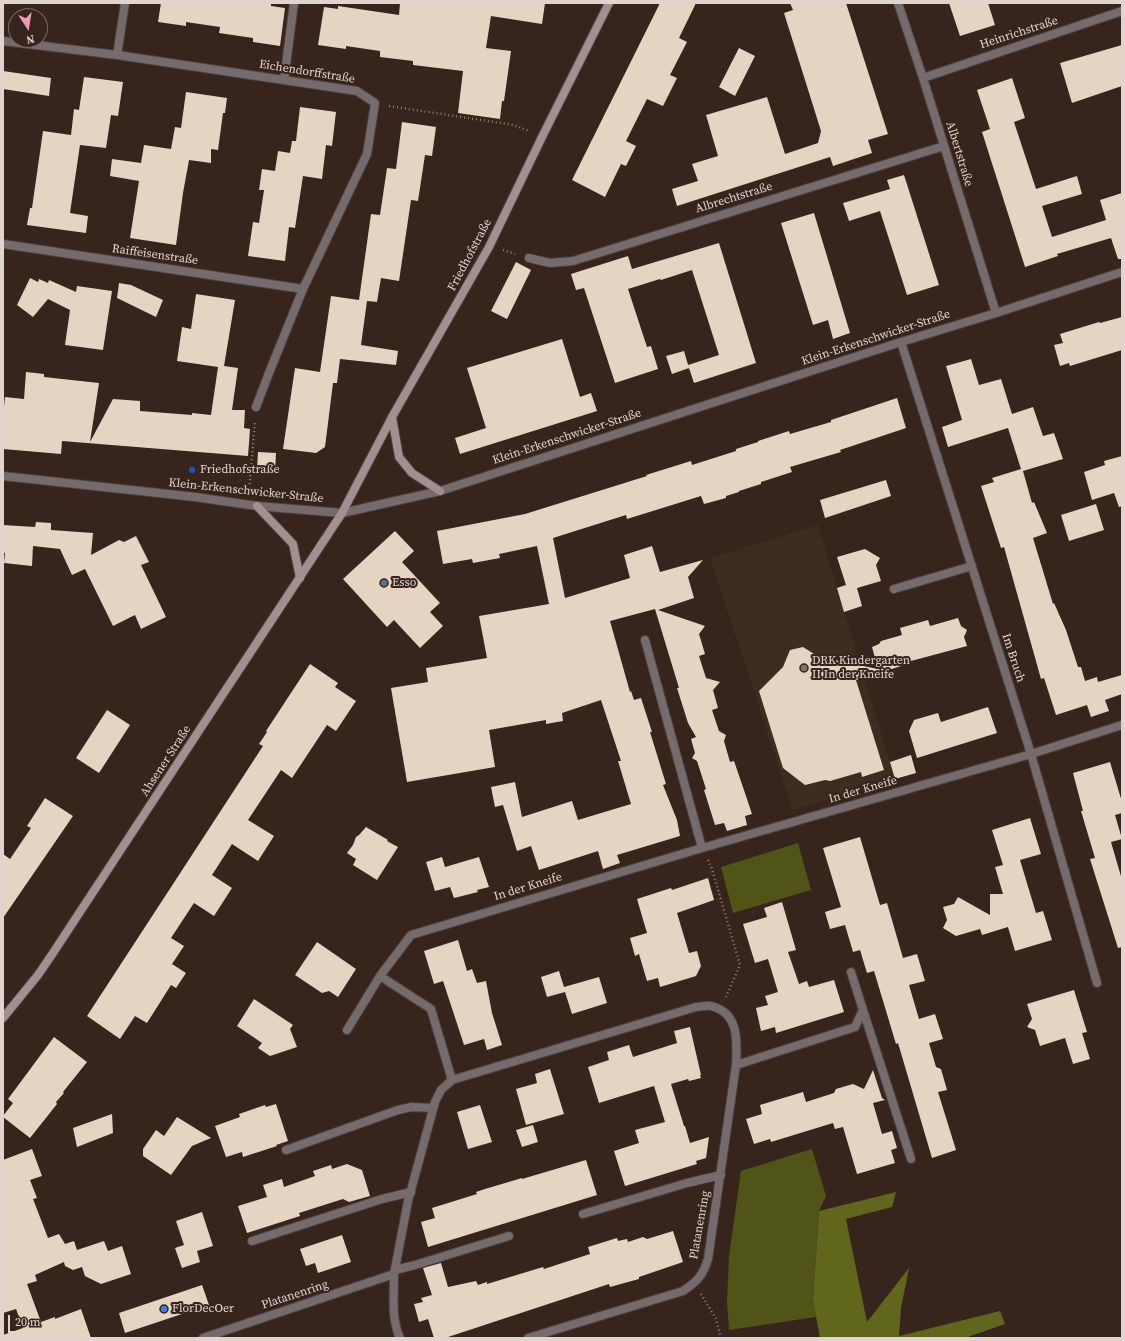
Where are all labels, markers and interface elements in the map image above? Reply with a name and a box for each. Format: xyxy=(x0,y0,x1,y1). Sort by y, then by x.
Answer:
north arrow xyxy=(8,8,48,48)
street label: Heinrichstraße xyxy=(978,14,1060,52)
text: N xyxy=(25,31,36,47)
street label: Eichendorffstraße xyxy=(258,57,356,87)
street label: Albertstraße xyxy=(942,120,976,188)
street label: Albrechtstraße xyxy=(694,179,774,217)
street label: Friedhofstraße xyxy=(445,216,495,294)
street label: Raiffeisenstraße xyxy=(111,242,199,268)
street label: Klein-Erkenschwicker-Straße xyxy=(800,307,952,369)
street label: Klein-Erkenschwicker-Straße xyxy=(491,406,643,468)
place label: Friedhofstraße xyxy=(200,463,280,477)
marker: Friedhofstraße xyxy=(187,465,197,475)
street label: Klein-Erkenschwicker-Straße xyxy=(168,476,324,506)
place label: Esso xyxy=(392,576,416,590)
marker: Esso xyxy=(379,578,389,588)
street label: Im Bruch xyxy=(998,632,1028,684)
place label: DRK Kindergarten II In der Kneife xyxy=(812,654,910,682)
marker: DRK Kindergarten II In der Kneife xyxy=(799,663,809,673)
street label: Ahsener Straße xyxy=(138,723,194,799)
street label: In der Kneife xyxy=(827,773,899,807)
street label: In der Kneife xyxy=(492,870,564,904)
street label: Platanenring xyxy=(687,1190,713,1260)
street label: Platanenring xyxy=(260,1277,330,1313)
place label: FlorDecOer xyxy=(172,1302,234,1316)
marker: FlorDecOer xyxy=(159,1304,169,1314)
scale bar xyxy=(10,1307,72,1333)
text: 20 m xyxy=(15,1314,41,1330)

